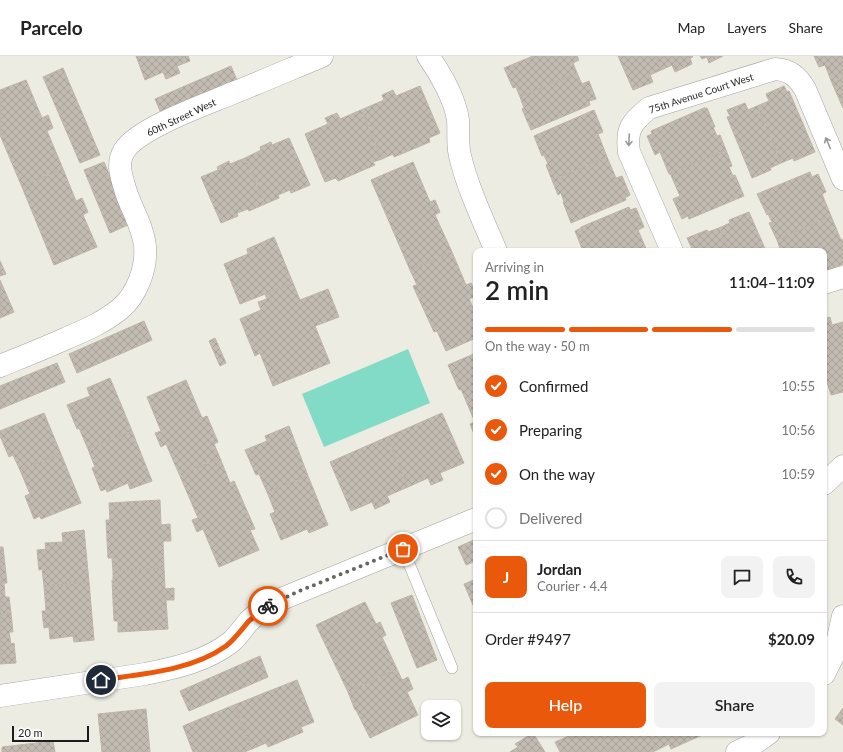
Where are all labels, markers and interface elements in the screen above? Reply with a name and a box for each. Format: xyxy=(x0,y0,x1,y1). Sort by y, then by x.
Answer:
text: Parcelo xyxy=(20,16,83,39)
text: Map xyxy=(677,19,705,36)
text: Layers xyxy=(727,19,767,36)
text: Share xyxy=(789,19,823,36)
street label: 75th Avenue Court West xyxy=(647,70,755,116)
street label: 60th Street West xyxy=(144,96,218,138)
one-way arrow xyxy=(625,133,633,146)
one-way arrow xyxy=(823,138,831,150)
text: Arriving in xyxy=(485,259,544,275)
text: 11:04–11:09 xyxy=(729,273,815,291)
text: 2 min xyxy=(485,274,549,306)
text: On the way · 50 m xyxy=(485,338,590,354)
icon: check xyxy=(485,375,507,397)
text: Confirmed xyxy=(519,377,588,395)
text: 10:55 xyxy=(782,378,815,394)
icon: check xyxy=(485,419,507,441)
text: Preparing xyxy=(519,421,582,439)
text: 10:56 xyxy=(782,422,815,438)
icon: check xyxy=(485,463,507,485)
text: On the way xyxy=(519,465,595,483)
text: 10:59 xyxy=(782,466,815,482)
text: Delivered xyxy=(519,509,582,527)
pin xyxy=(386,532,420,566)
icon: bag xyxy=(392,538,414,560)
button: chat xyxy=(721,556,763,598)
button: phone xyxy=(773,556,815,598)
text: Jordan xyxy=(537,560,582,578)
text: J xyxy=(503,568,509,586)
text: Courier · 4.4 xyxy=(537,578,608,594)
courier xyxy=(248,586,288,626)
icon: bike xyxy=(257,595,279,617)
text: Order #9497 xyxy=(485,630,571,648)
text: $20.09 xyxy=(768,630,815,648)
pin xyxy=(84,663,118,697)
icon: home xyxy=(90,669,112,691)
button: Help xyxy=(485,682,646,728)
button: Share xyxy=(654,682,815,728)
map controls xyxy=(421,700,461,740)
button: layers xyxy=(421,700,461,740)
scale bar xyxy=(12,724,89,743)
text: 20 m xyxy=(18,726,43,739)

